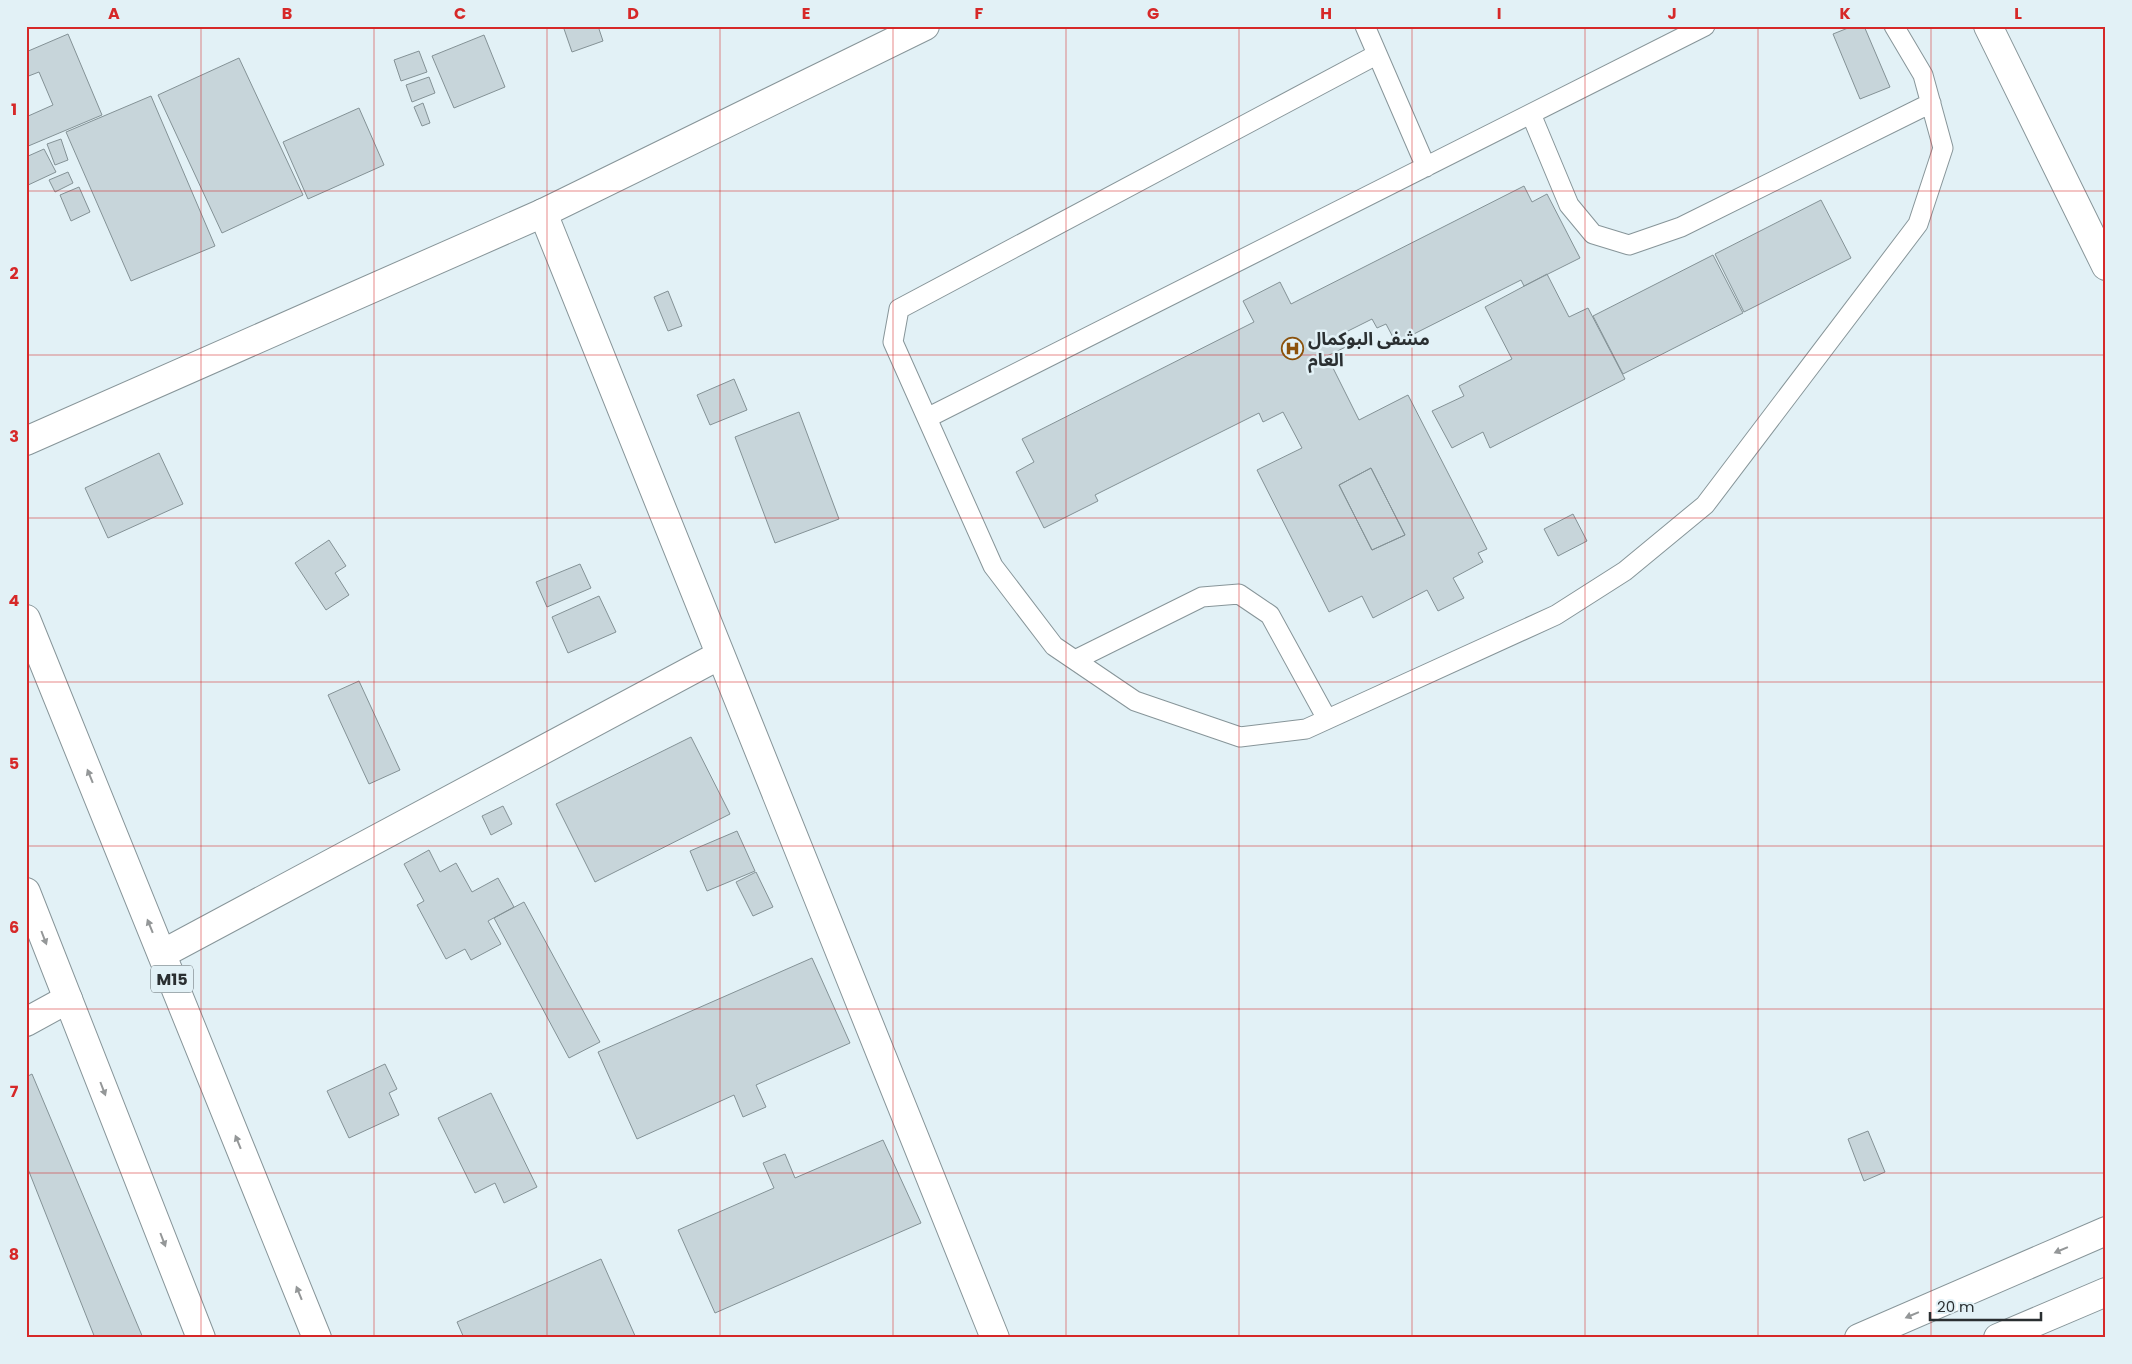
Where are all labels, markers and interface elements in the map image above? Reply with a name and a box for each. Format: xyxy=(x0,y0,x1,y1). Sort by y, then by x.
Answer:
text: A xyxy=(108,2,120,25)
text: B xyxy=(282,2,292,25)
text: C xyxy=(454,2,466,25)
text: D xyxy=(627,2,639,25)
text: E xyxy=(802,2,810,25)
text: F xyxy=(975,2,984,25)
text: G xyxy=(1147,2,1159,25)
text: H xyxy=(1320,2,1332,25)
text: I xyxy=(1497,2,1501,25)
text: J xyxy=(1667,2,1677,25)
text: K xyxy=(1839,2,1851,25)
text: L xyxy=(2014,2,2022,25)
text: 1 xyxy=(11,98,17,121)
text: 2 xyxy=(9,262,19,285)
place label: مشفى البوكمال العام xyxy=(1308,326,1430,373)
hospital icon: مشفى البوكمال العام xyxy=(1280,336,1304,360)
text: 3 xyxy=(9,425,19,448)
text: 4 xyxy=(9,589,20,612)
text: 5 xyxy=(9,752,19,775)
one-way arrow xyxy=(85,769,93,783)
text: 6 xyxy=(9,916,19,939)
one-way arrow xyxy=(146,919,154,933)
one-way arrow xyxy=(40,931,48,946)
road number: M15 xyxy=(151,966,193,992)
text: 7 xyxy=(10,1080,19,1103)
one-way arrow xyxy=(100,1082,108,1096)
one-way arrow xyxy=(233,1135,241,1149)
one-way arrow xyxy=(159,1233,167,1247)
text: 8 xyxy=(9,1243,19,1266)
one-way arrow xyxy=(2054,1247,2068,1255)
one-way arrow xyxy=(294,1285,302,1300)
scale bar xyxy=(1930,1289,2041,1321)
text: 20 m xyxy=(1937,1296,1975,1317)
one-way arrow xyxy=(1905,1311,1919,1319)

